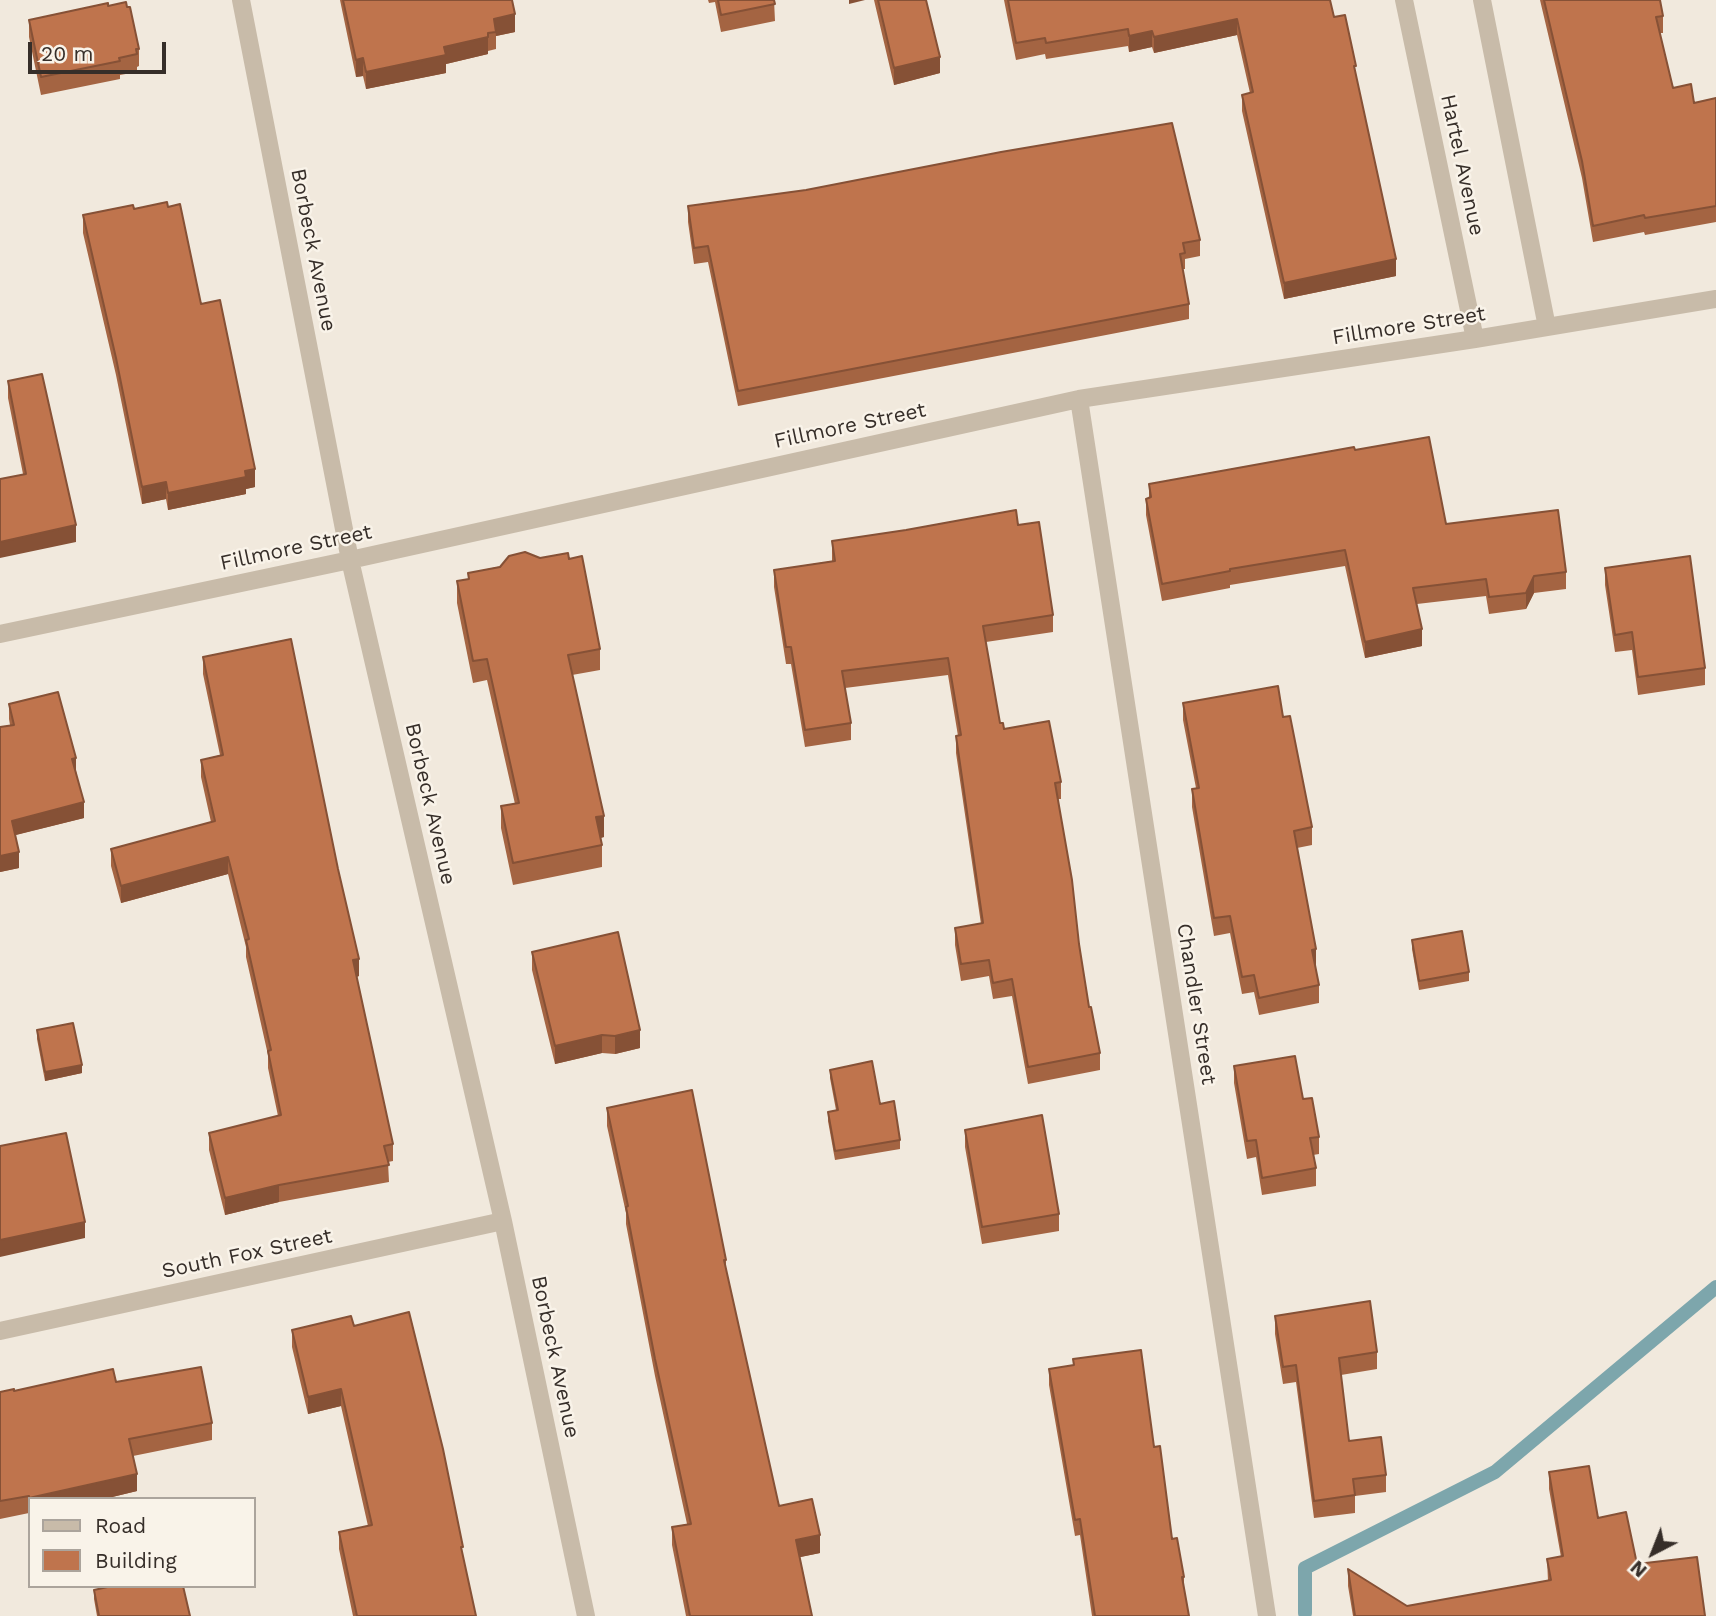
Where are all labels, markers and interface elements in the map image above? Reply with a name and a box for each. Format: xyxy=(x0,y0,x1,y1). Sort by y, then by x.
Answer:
scale bar xyxy=(32,28,170,72)
text: 20 m xyxy=(41,41,93,66)
street label: Hartel Avenue xyxy=(1435,92,1489,238)
street label: Borbeck Avenue xyxy=(285,166,341,334)
street label: Fillmore Street xyxy=(1331,301,1487,351)
street label: Fillmore Street xyxy=(772,398,928,454)
street label: Fillmore Street xyxy=(218,520,374,576)
street label: Borbeck Avenue xyxy=(399,721,461,887)
street label: Chandler Street xyxy=(1171,922,1221,1086)
street label: South Fox Street xyxy=(160,1224,334,1284)
street label: Borbeck Avenue xyxy=(525,1274,585,1440)
legend xyxy=(28,1497,256,1588)
text: Road xyxy=(95,1513,146,1538)
north arrow xyxy=(1618,1518,1688,1588)
text: Building xyxy=(95,1548,177,1573)
text: N xyxy=(1626,1556,1652,1582)

